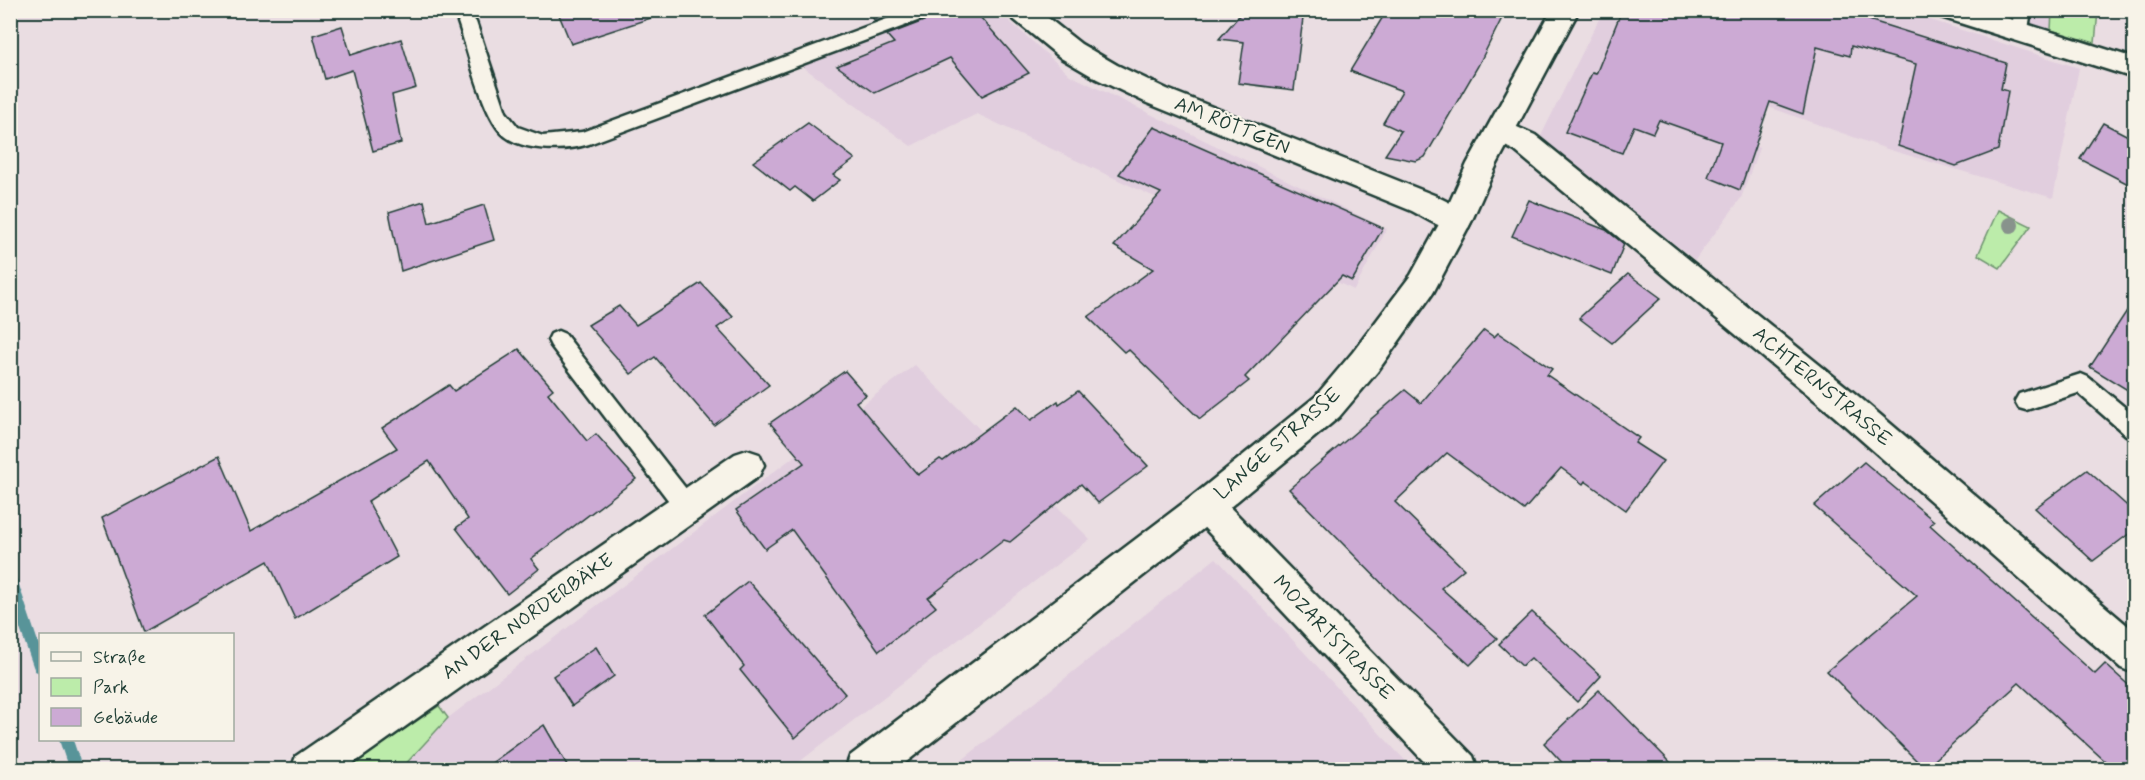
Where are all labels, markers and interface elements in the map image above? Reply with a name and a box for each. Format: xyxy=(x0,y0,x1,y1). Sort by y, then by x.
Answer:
street label: AM RÖTTGEN xyxy=(1170,91,1294,161)
street label: ACHTERNSTRASSE xyxy=(1747,321,1897,453)
street label: LANGE STRASSE xyxy=(1209,382,1347,506)
street label: AN DER NORDERBÄKE xyxy=(437,548,619,686)
street label: MOZARTSTRASSE xyxy=(1266,570,1400,706)
legend xyxy=(39,633,234,741)
text: Straße xyxy=(93,646,146,670)
text: Park xyxy=(93,676,129,700)
text: Gebäude xyxy=(93,706,158,730)

